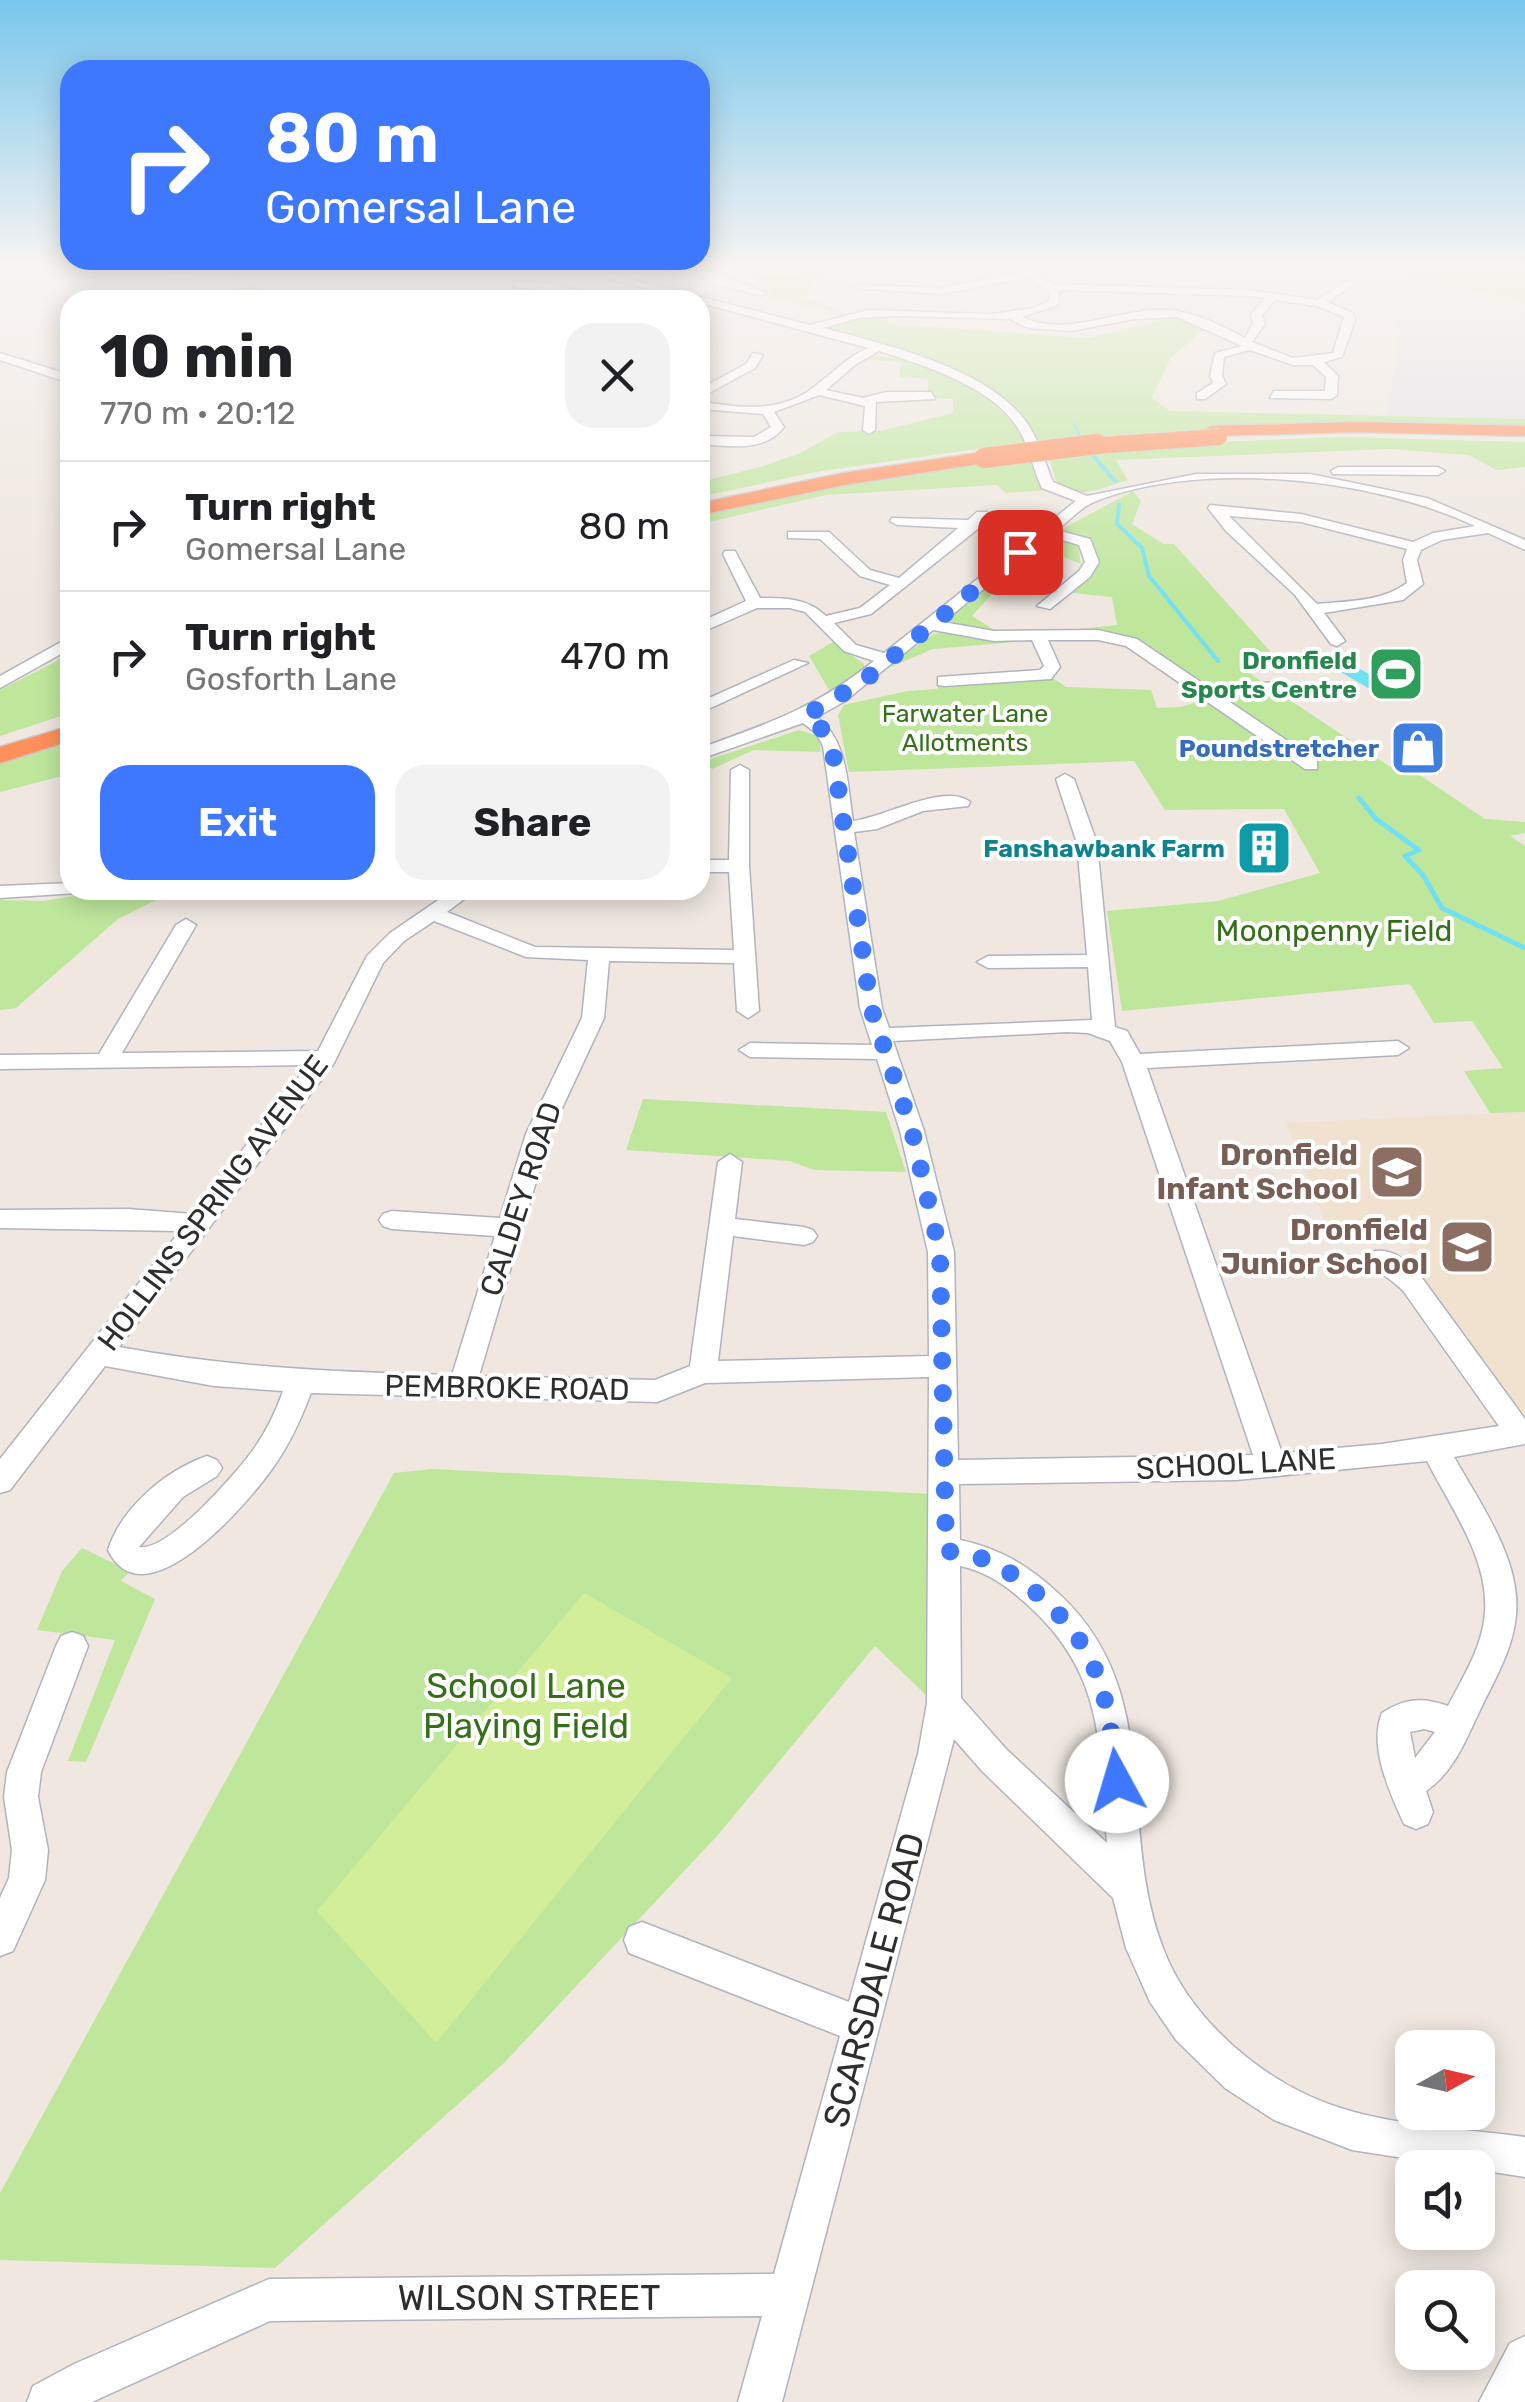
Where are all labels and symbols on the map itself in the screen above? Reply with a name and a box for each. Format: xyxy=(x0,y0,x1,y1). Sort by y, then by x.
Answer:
pin xyxy=(978,510,1063,595)
sports icon: Dronfield Sports Centre xyxy=(1366,644,1426,704)
place label: Dronfield Sports Centre xyxy=(1181,646,1357,704)
park label: Farwater Lane Allotments xyxy=(882,699,1048,757)
shop icon: Poundstretcher xyxy=(1388,718,1448,778)
place label: Poundstretcher xyxy=(1179,734,1380,763)
building icon: Fanshawbank Farm xyxy=(1234,818,1294,878)
place label: Fanshawbank Farm xyxy=(983,834,1225,863)
park label: Moonpenny Field xyxy=(1216,913,1452,949)
street label: HOLLINS SPRING AVENUE xyxy=(90,1048,336,1358)
street label: CALDEY ROAD xyxy=(473,1097,569,1301)
place label: Dronfield Infant School xyxy=(1157,1137,1358,1207)
school or university icon: Dronfield Infant School xyxy=(1367,1142,1427,1202)
place label: Dronfield Junior School xyxy=(1221,1212,1428,1282)
school or university icon: Dronfield Junior School xyxy=(1437,1217,1497,1277)
street label: PEMBROKE ROAD xyxy=(384,1368,630,1408)
street label: SCHOOL LANE xyxy=(1135,1441,1337,1487)
park label: School Lane Playing Field xyxy=(423,1665,629,1747)
position arrow xyxy=(1065,1729,1169,1833)
street label: SCARSDALE ROAD xyxy=(814,1828,934,2132)
north arrow xyxy=(1395,2030,1495,2130)
street label: WILSON STREET xyxy=(397,2277,661,2319)

